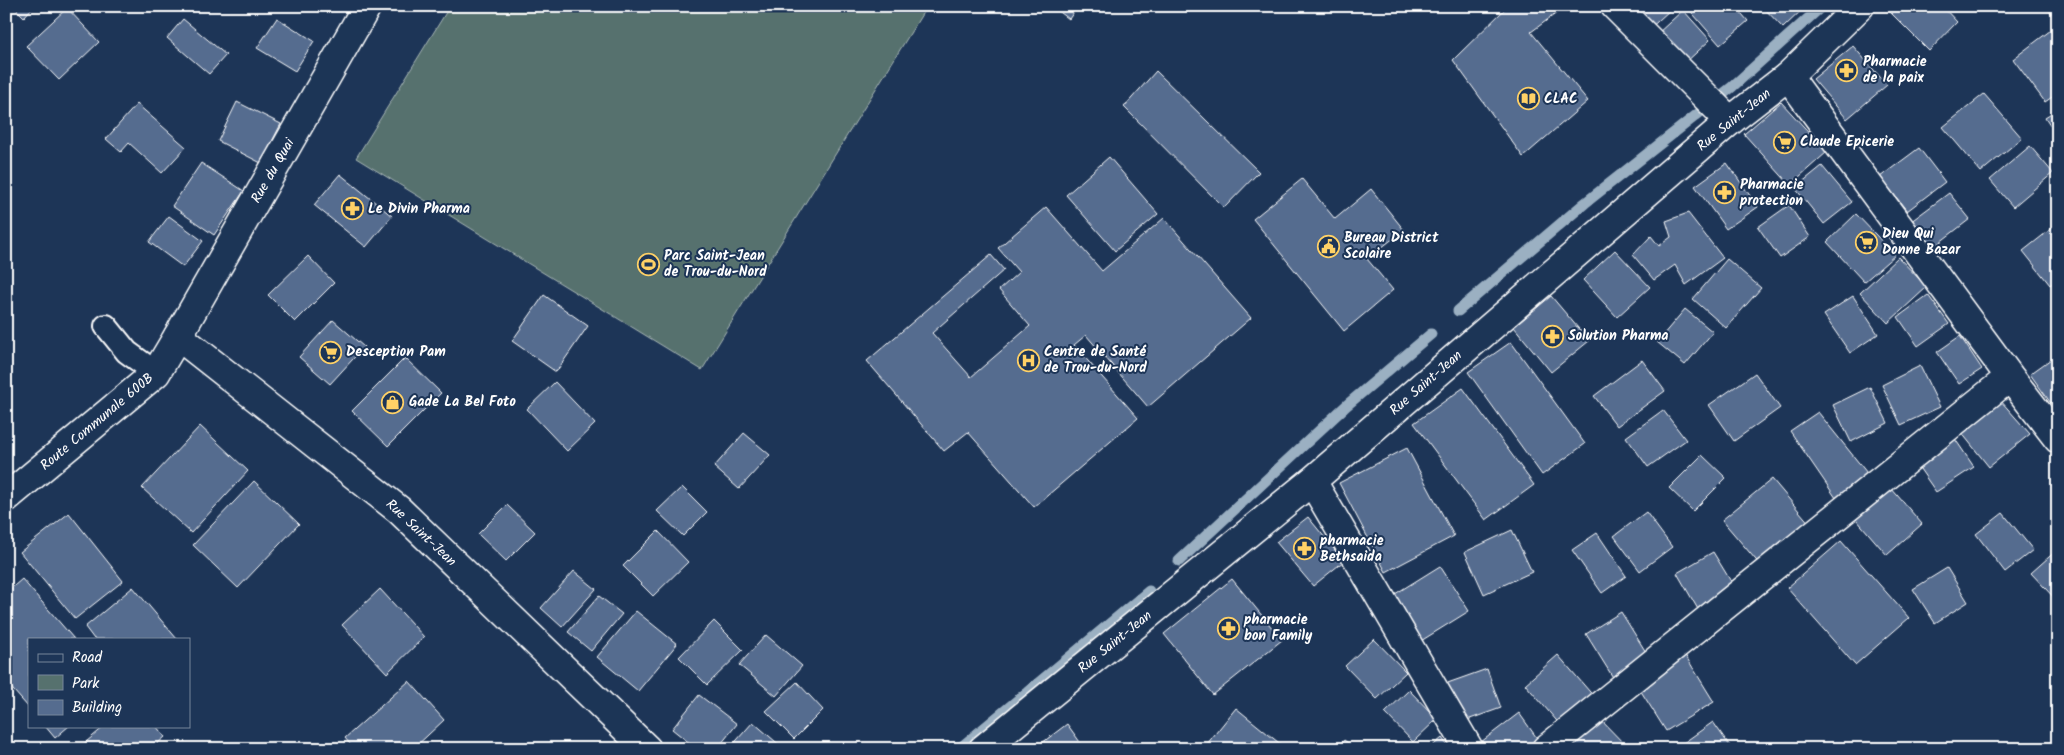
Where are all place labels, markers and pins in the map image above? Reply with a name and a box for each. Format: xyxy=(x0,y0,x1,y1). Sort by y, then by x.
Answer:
place label: Pharmacie de la paix xyxy=(1863,51,1927,89)
pharmacy icon: Pharmacie de la paix xyxy=(1835,58,1859,82)
library icon: CLAC xyxy=(1516,87,1540,111)
place label: CLAC xyxy=(1544,88,1578,110)
supermarket icon: Claude Epicerie xyxy=(1772,130,1796,154)
place label: Claude Epicerie xyxy=(1800,131,1894,153)
place label: Pharmacie protection xyxy=(1739,174,1804,212)
pharmacy icon: Pharmacie protection xyxy=(1712,181,1736,205)
pharmacy icon: Le Divin Pharma xyxy=(340,197,364,221)
place label: Le Divin Pharma xyxy=(368,198,470,220)
place label: Dieu Qui Donne Bazar xyxy=(1882,223,1961,261)
place label: Bureau District Scolaire xyxy=(1344,227,1439,265)
supermarket icon: Dieu Qui Donne Bazar xyxy=(1854,230,1878,254)
public building icon: Bureau District Scolaire xyxy=(1316,234,1340,258)
place label: Parc Saint-Jean de Trou-du-Nord xyxy=(664,245,767,283)
sports icon: Parc Saint-Jean de Trou-du-Nord xyxy=(636,252,660,276)
pharmacy icon: Solution Pharma xyxy=(1540,324,1564,348)
place label: Solution Pharma xyxy=(1568,325,1669,347)
supermarket icon: Desception Pam xyxy=(318,340,342,364)
place label: Desception Pam xyxy=(346,341,446,363)
place label: Centre de Santé de Trou-du-Nord xyxy=(1044,341,1147,379)
hospital icon: Centre de Santé de Trou-du-Nord xyxy=(1016,348,1040,372)
shop icon: Gade La Bel Foto xyxy=(381,390,405,414)
place label: Gade La Bel Foto xyxy=(409,391,516,413)
place label: pharmacie Bethsaida xyxy=(1319,530,1384,568)
pharmacy icon: pharmacie Bethsaida xyxy=(1292,537,1316,561)
place label: pharmacie bon Family xyxy=(1243,609,1313,647)
pharmacy icon: pharmacie bon Family xyxy=(1216,616,1240,640)

